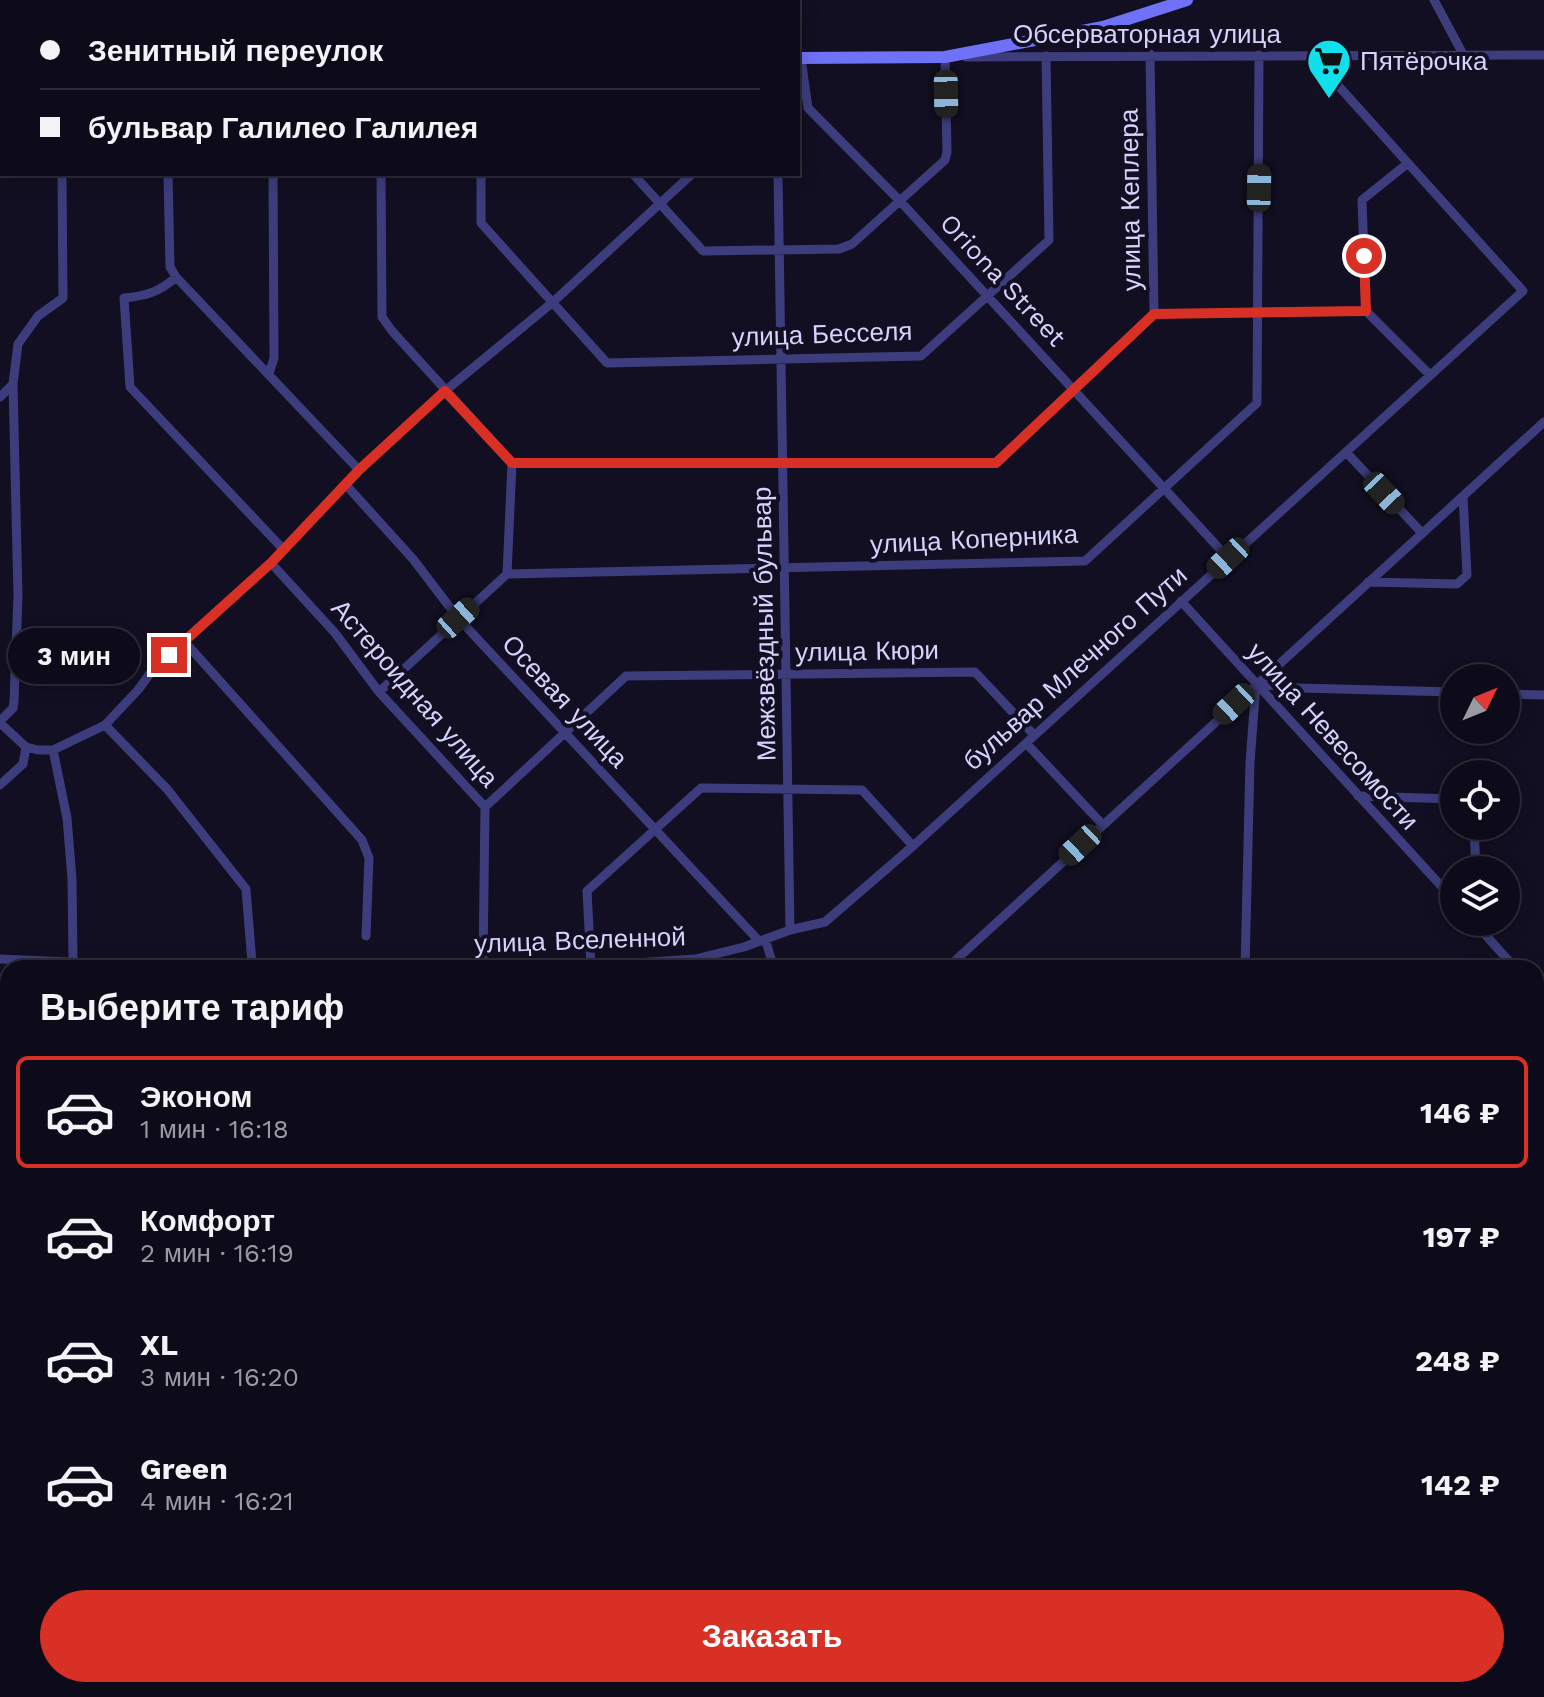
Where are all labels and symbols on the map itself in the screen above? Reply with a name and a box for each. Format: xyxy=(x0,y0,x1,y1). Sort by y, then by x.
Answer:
street label: Обсерваторная улица xyxy=(1013,19,1281,49)
supermarket icon: Пятёрочка xyxy=(1305,37,1353,100)
place label: Пятёрочка xyxy=(1360,46,1488,76)
car xyxy=(934,70,958,118)
street label: улица Кеплера xyxy=(1113,108,1147,292)
car xyxy=(1247,164,1271,212)
street label: Oriona Street xyxy=(934,208,1072,352)
route start xyxy=(1346,238,1382,274)
street label: улица Бесселя xyxy=(731,316,913,352)
car xyxy=(1359,467,1409,519)
street label: Межзвёздный бульвар xyxy=(747,486,781,762)
street label: улица Коперника xyxy=(869,519,1079,559)
car xyxy=(1202,533,1254,583)
street label: бульвар Млечного Пути xyxy=(957,560,1193,776)
street label: Астероидная улица xyxy=(326,593,505,793)
car xyxy=(432,593,484,643)
callout: 3 мин xyxy=(9,627,141,683)
street label: Осевая улица xyxy=(496,629,634,774)
street label: улица Кюри xyxy=(795,635,939,667)
street label: улица Невесомости xyxy=(1241,636,1425,836)
route end xyxy=(151,637,187,673)
north arrow xyxy=(1440,664,1520,744)
car xyxy=(1208,679,1260,729)
car xyxy=(1054,820,1106,870)
street label: улица Вселенной xyxy=(474,921,686,959)

